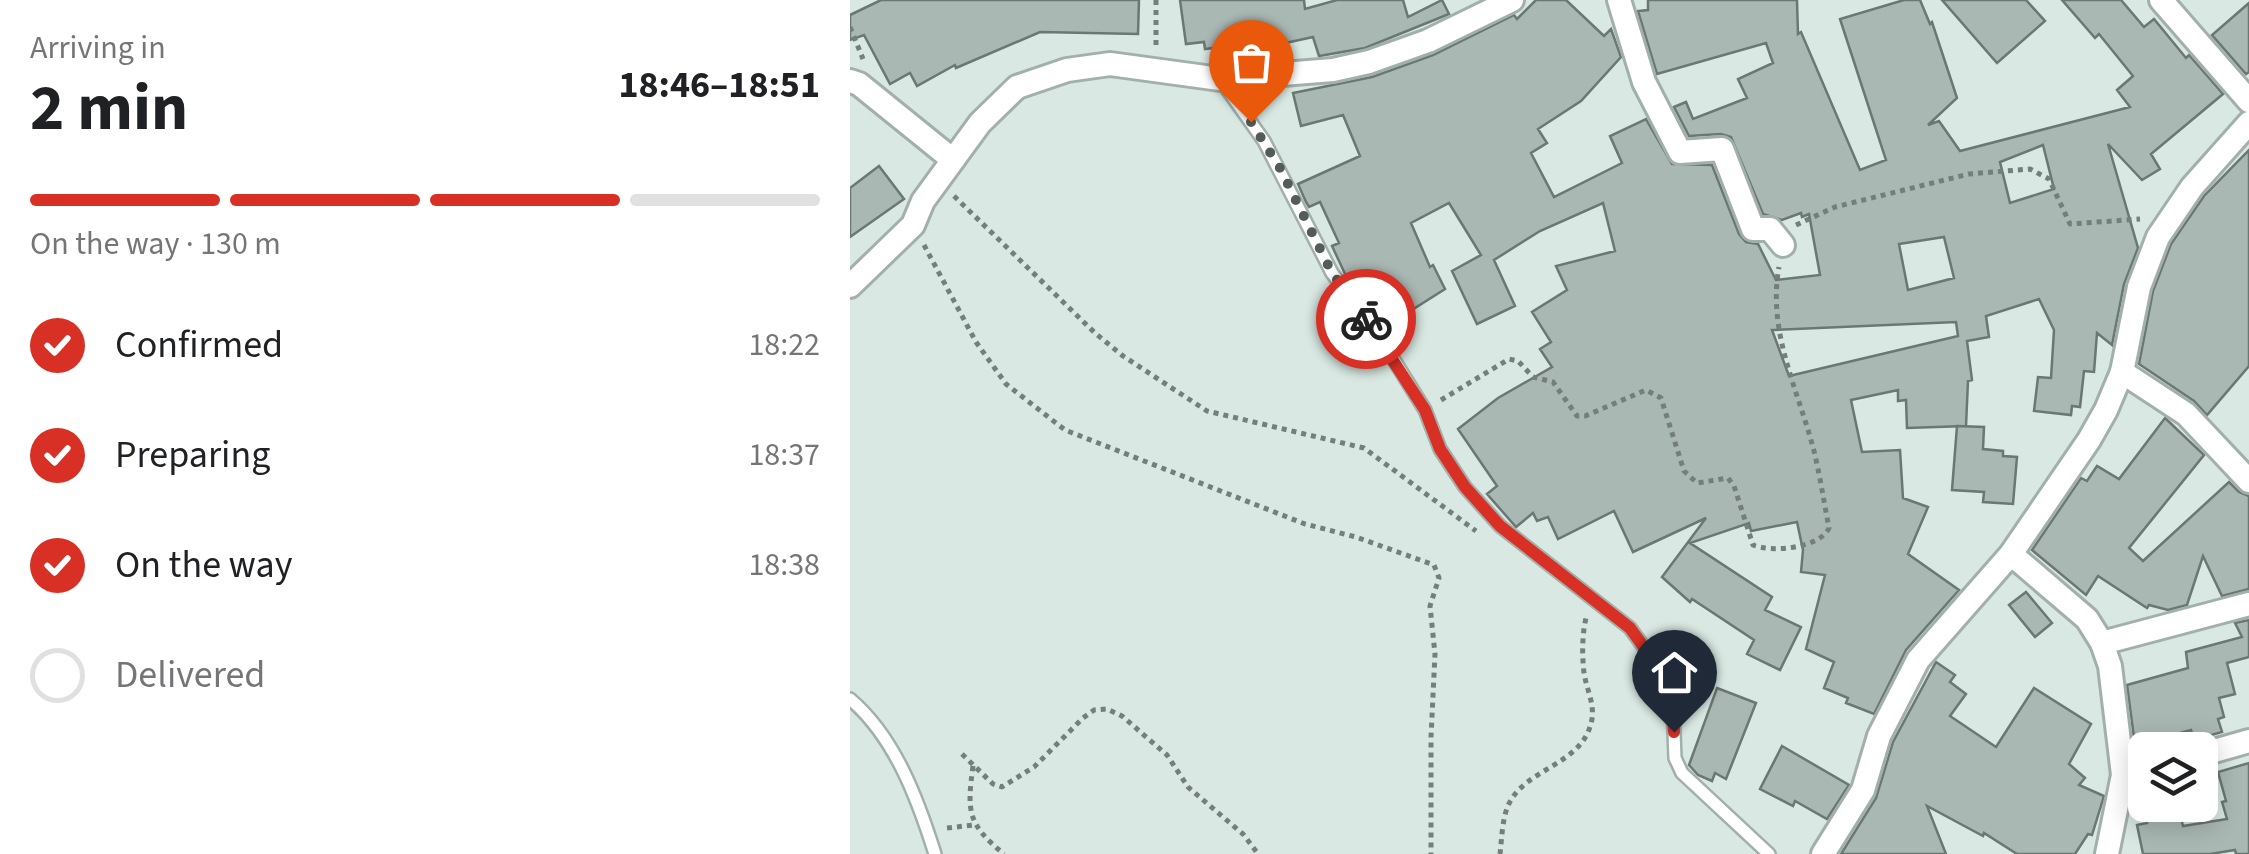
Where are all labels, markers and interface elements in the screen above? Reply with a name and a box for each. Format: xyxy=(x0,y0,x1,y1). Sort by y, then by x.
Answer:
pin xyxy=(1209,20,1294,123)
text: Arriving in xyxy=(30,25,166,71)
icon: bag xyxy=(1224,35,1279,90)
text: 18:46–18:51 xyxy=(618,58,820,112)
text: 2 min xyxy=(30,62,188,155)
text: On the way · 130 m xyxy=(30,221,281,267)
courier xyxy=(1316,269,1416,369)
icon: bike xyxy=(1339,292,1394,347)
icon: check xyxy=(30,318,85,373)
text: Confirmed xyxy=(115,318,283,372)
text: 18:22 xyxy=(748,322,820,368)
icon: check xyxy=(30,428,85,483)
text: Preparing xyxy=(115,428,270,482)
text: 18:37 xyxy=(748,432,820,478)
icon: check xyxy=(30,538,85,593)
text: On the way xyxy=(115,538,292,592)
text: 18:38 xyxy=(748,542,820,588)
pin xyxy=(1632,630,1717,733)
icon: home xyxy=(1647,645,1702,700)
text: Delivered xyxy=(115,648,265,702)
map controls xyxy=(2128,732,2218,822)
button: layers xyxy=(2128,732,2218,822)

